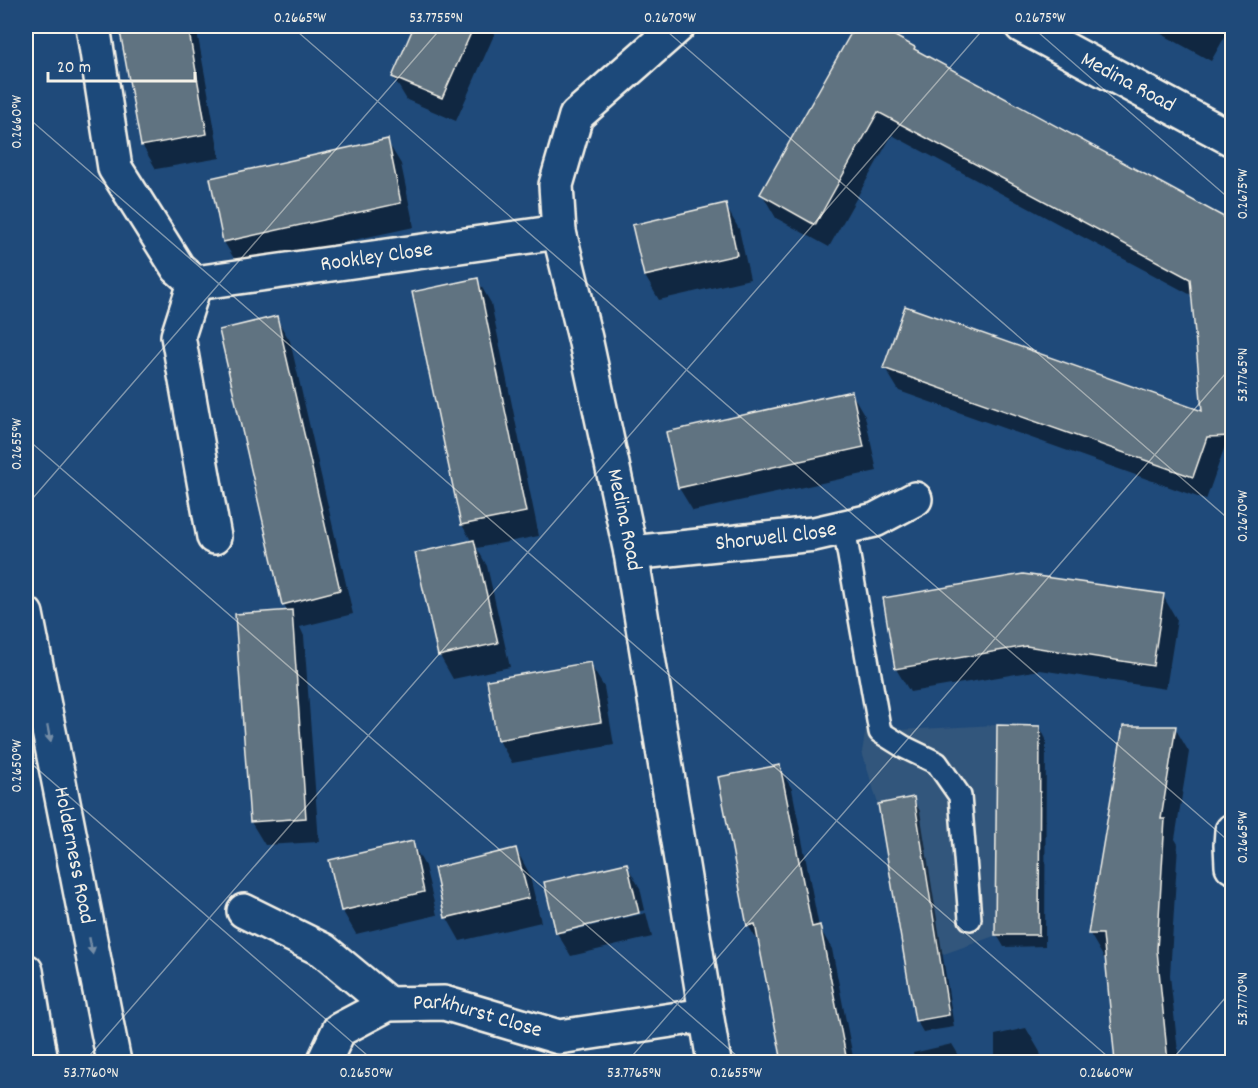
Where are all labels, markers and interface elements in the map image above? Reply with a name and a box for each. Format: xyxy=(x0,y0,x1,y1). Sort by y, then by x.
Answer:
text: 0.2665°W xyxy=(274,8,327,30)
text: 53.7755°N xyxy=(409,8,463,30)
text: 0.2670°W xyxy=(644,8,696,30)
text: 0.2675°W xyxy=(1015,8,1066,30)
scale bar xyxy=(48,45,195,83)
street label: Medina Road xyxy=(1075,45,1181,121)
text: 20 m xyxy=(57,56,91,81)
text: 0.2660°W xyxy=(7,95,29,149)
text: 0.2675°W xyxy=(1233,168,1255,219)
street label: Rookley Close xyxy=(319,234,435,281)
text: 53.7765°N xyxy=(1233,348,1255,402)
text: 0.2655°W xyxy=(7,418,29,470)
street label: Medina Road xyxy=(598,466,649,573)
text: 0.2670°W xyxy=(1233,490,1255,542)
street label: Shorwell Close xyxy=(714,514,840,560)
one-way arrow xyxy=(45,724,54,743)
text: 0.2650°W xyxy=(7,739,29,793)
street label: Holderness Road xyxy=(45,784,102,927)
text: 0.2665°W xyxy=(1233,810,1255,863)
one-way arrow xyxy=(87,936,96,955)
text: 53.7770°N xyxy=(1233,972,1255,1026)
street label: Parkhurst Close xyxy=(413,987,546,1047)
text: 53.7760°N xyxy=(63,1063,119,1085)
text: 0.2650°W xyxy=(339,1063,393,1085)
text: 53.7765°N xyxy=(607,1063,661,1085)
text: 0.2655°W xyxy=(710,1063,762,1085)
text: 0.2660°W xyxy=(1079,1063,1133,1085)

